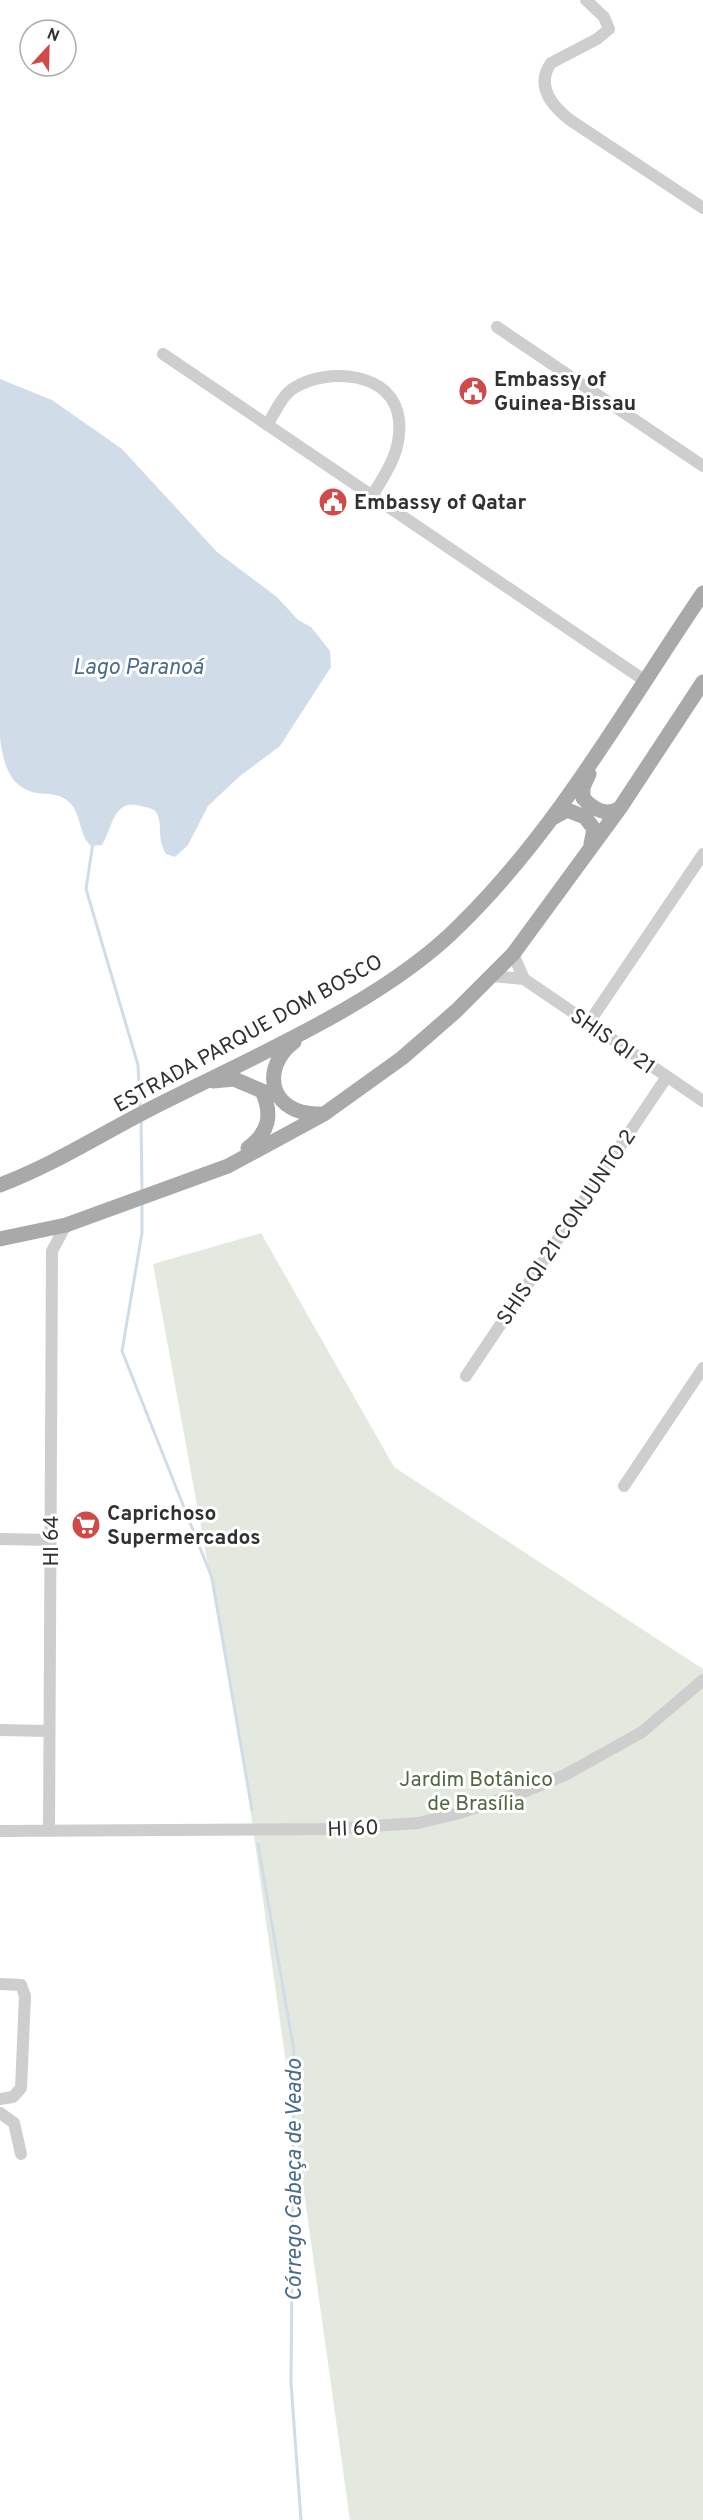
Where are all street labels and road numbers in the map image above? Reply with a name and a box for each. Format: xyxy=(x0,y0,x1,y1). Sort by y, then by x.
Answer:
street label: ESTRADA PARQUE DOM BOSCO xyxy=(110,949,388,1120)
street label: SHIS QI 21 xyxy=(564,1003,660,1081)
street label: SHIS QI 21 CONJUNTO 2 xyxy=(492,1125,643,1331)
street label: HI 64 xyxy=(39,1515,66,1567)
street label: HI 60 xyxy=(327,1815,379,1844)

